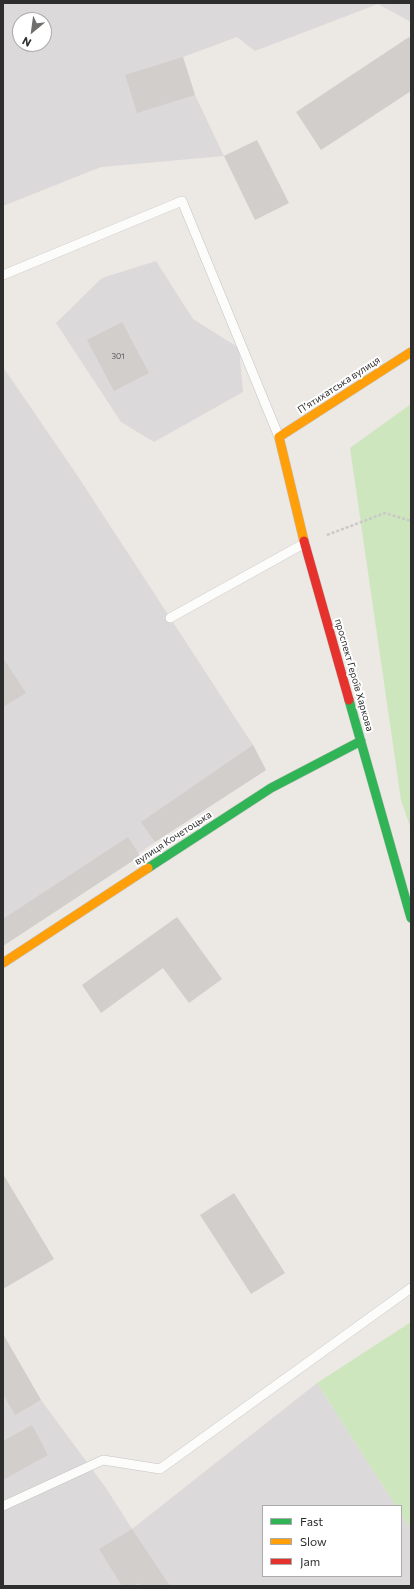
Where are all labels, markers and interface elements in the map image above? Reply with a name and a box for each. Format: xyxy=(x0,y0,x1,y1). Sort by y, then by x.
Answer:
north arrow xyxy=(12,12,52,52)
text: N xyxy=(20,34,33,50)
house number: 301 xyxy=(111,351,125,361)
street label: П’ятихатська вулиця xyxy=(296,354,382,416)
street label: проспект Героїв Харкова xyxy=(332,617,376,733)
street label: вулиця Кочетоцька xyxy=(132,809,214,867)
legend xyxy=(262,1505,402,1577)
text: Fast xyxy=(300,1514,323,1528)
text: Slow xyxy=(300,1534,327,1548)
text: Jam xyxy=(300,1554,320,1568)

